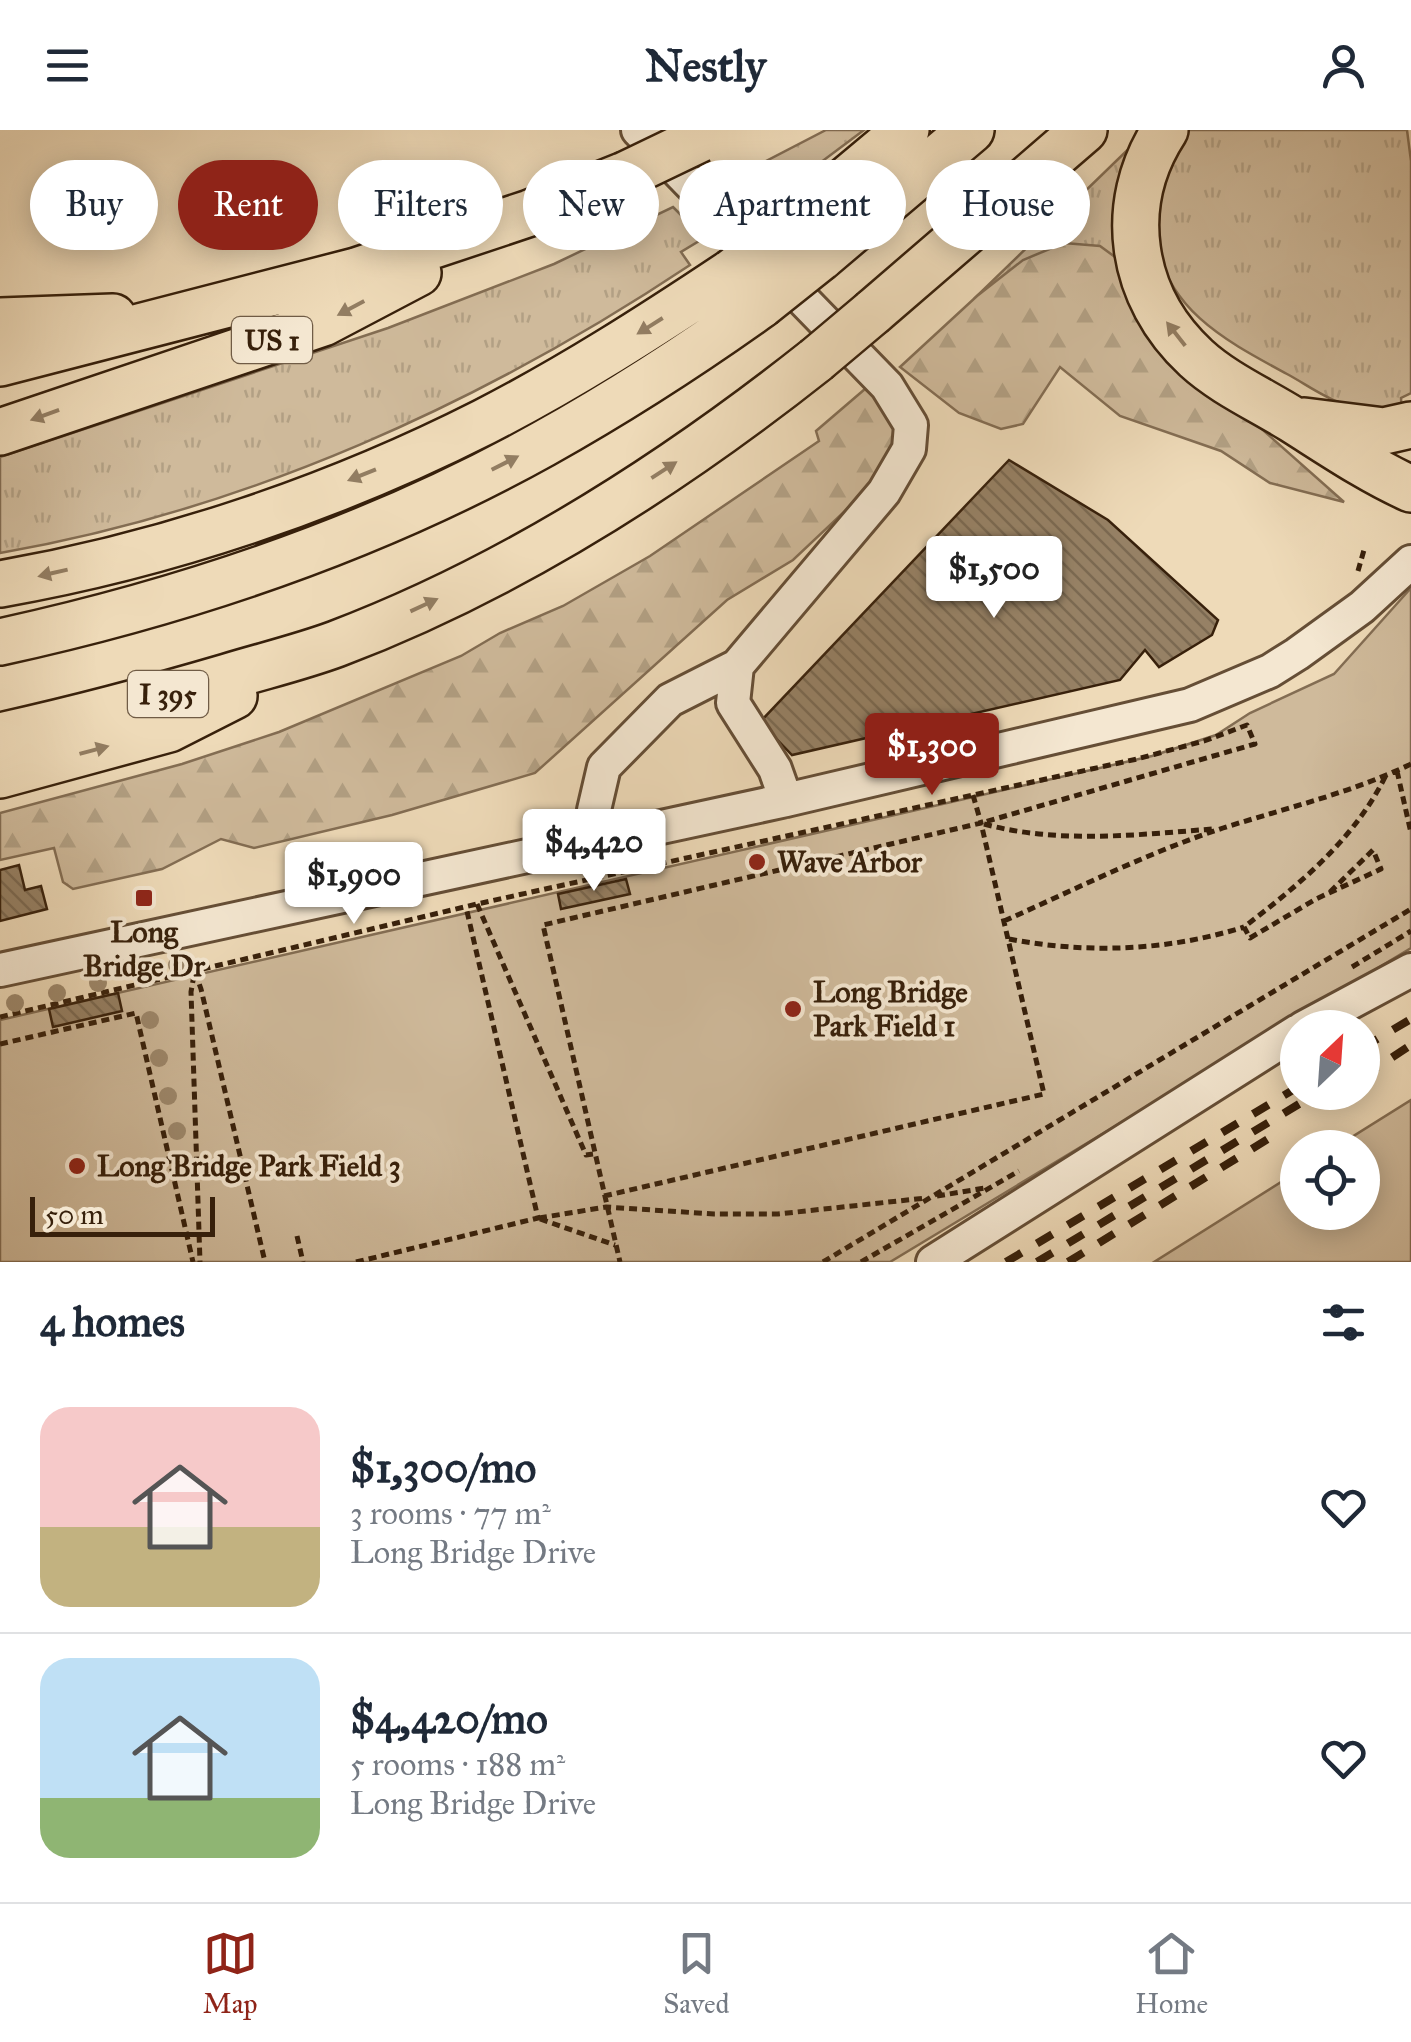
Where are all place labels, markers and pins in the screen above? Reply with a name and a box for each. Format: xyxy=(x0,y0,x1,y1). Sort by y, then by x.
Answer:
pin: $1,500 xyxy=(913,536,1075,621)
pin: $1,300 xyxy=(851,713,1013,798)
pin: $4,420 xyxy=(513,809,675,894)
pin: $1,900 xyxy=(273,842,435,927)
place label: Wave Arbor xyxy=(777,844,923,880)
marker: Wave Arbor xyxy=(746,851,768,873)
marker: Long Bridge Dr xyxy=(133,887,155,909)
place label: Long Bridge Dr xyxy=(83,914,206,984)
place label: Long Bridge Park Field 1 xyxy=(813,974,968,1044)
marker: Long Bridge Park Field 1 xyxy=(782,998,804,1020)
place label: Long Bridge Park Field 3 xyxy=(97,1148,401,1184)
marker: Long Bridge Park Field 3 xyxy=(66,1155,88,1177)

